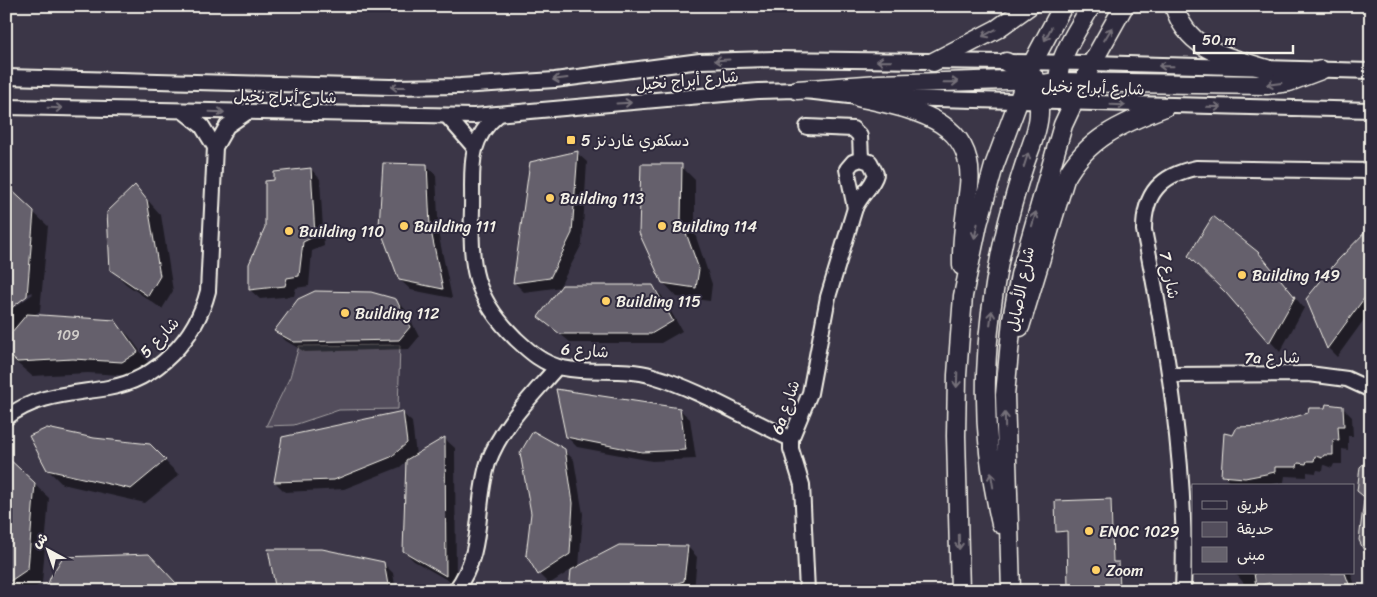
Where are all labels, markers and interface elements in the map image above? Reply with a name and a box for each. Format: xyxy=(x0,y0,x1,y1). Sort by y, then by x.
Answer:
scale bar xyxy=(1194,22,1293,54)
one-way arrow xyxy=(1043,26,1052,41)
text: 50 m xyxy=(1202,27,1237,53)
one-way arrow xyxy=(1103,28,1113,42)
one-way arrow xyxy=(982,29,997,39)
one-way arrow xyxy=(714,56,730,65)
one-way arrow xyxy=(876,56,892,66)
one-way arrow xyxy=(1158,61,1174,71)
street label: شارع أبراج نخيل xyxy=(634,62,740,99)
street label: شارع أبراج نخيل xyxy=(1041,71,1145,104)
one-way arrow xyxy=(553,74,569,84)
one-way arrow xyxy=(942,77,958,87)
one-way arrow xyxy=(1267,79,1283,89)
street label: شارع أبراج نخيل xyxy=(233,81,337,112)
one-way arrow xyxy=(391,82,407,92)
one-way arrow xyxy=(616,99,632,108)
one-way arrow xyxy=(1110,100,1126,110)
one-way arrow xyxy=(46,103,63,113)
one-way arrow xyxy=(1205,103,1221,112)
one-way arrow xyxy=(209,107,225,117)
place label: دسكفري غاردنز 5 xyxy=(581,126,690,155)
marker: دسكفري غاردنز 5 xyxy=(565,134,577,146)
one-way arrow xyxy=(1022,152,1031,168)
place label: Building 113 xyxy=(560,184,644,213)
marker: Building 113 xyxy=(544,192,556,204)
place label: Building 111 xyxy=(414,212,496,241)
place label: Building 114 xyxy=(672,212,757,241)
one-way arrow xyxy=(1030,212,1040,228)
place label: Building 110 xyxy=(299,217,384,246)
marker: Building 111 xyxy=(398,220,410,232)
marker: Building 114 xyxy=(656,220,668,232)
one-way arrow xyxy=(971,223,981,239)
marker: Building 110 xyxy=(283,225,295,237)
street label: شارع الأصايل xyxy=(998,244,1043,334)
street label: شارع 7 xyxy=(1151,249,1188,301)
place label: Building 149 xyxy=(1252,261,1340,290)
marker: Building 149 xyxy=(1236,269,1248,281)
place label: Building 115 xyxy=(616,287,701,316)
marker: Building 115 xyxy=(600,295,612,307)
place label: Building 112 xyxy=(355,299,439,328)
marker: Building 112 xyxy=(339,307,351,319)
street label: شارع 5 xyxy=(132,310,187,365)
one-way arrow xyxy=(986,310,996,326)
house number: 109 xyxy=(56,323,80,348)
street label: شارع 6 xyxy=(560,334,610,367)
street label: 7a شارع xyxy=(1244,343,1300,372)
one-way arrow xyxy=(952,371,962,387)
street label: 6a شارع xyxy=(763,376,808,438)
one-way arrow xyxy=(1000,412,1010,428)
one-way arrow xyxy=(986,472,996,488)
legend xyxy=(1192,484,1354,574)
text: طريق xyxy=(1237,492,1269,518)
text: حديقة xyxy=(1237,516,1274,542)
place label: ENOC 1029 xyxy=(1099,517,1180,546)
north arrow xyxy=(22,524,72,574)
marker: ENOC 1029 xyxy=(1083,525,1095,537)
text: ش xyxy=(26,526,54,555)
one-way arrow xyxy=(954,534,964,550)
text: مبنى xyxy=(1237,542,1265,568)
place label: Zoom xyxy=(1106,556,1143,585)
marker: Zoom xyxy=(1090,564,1102,576)

